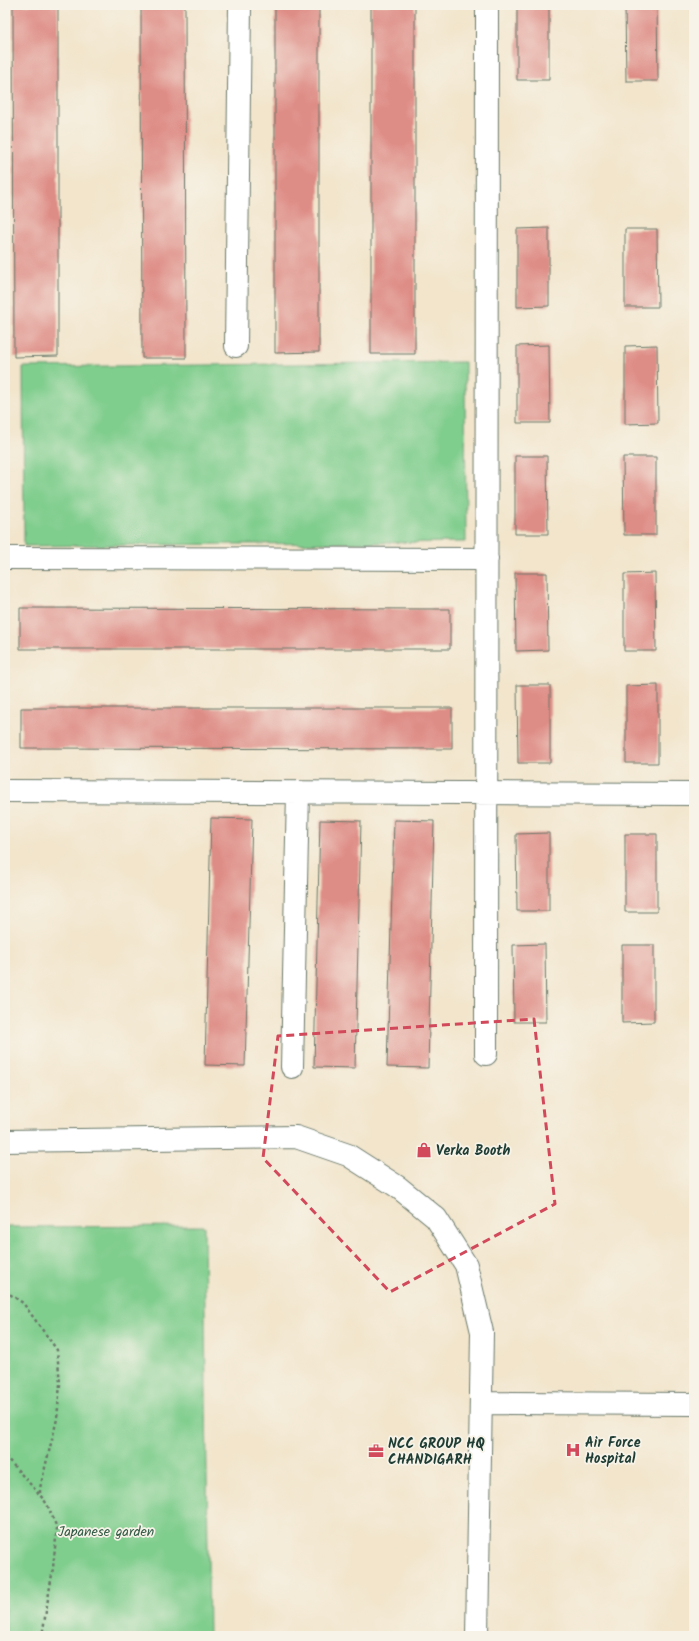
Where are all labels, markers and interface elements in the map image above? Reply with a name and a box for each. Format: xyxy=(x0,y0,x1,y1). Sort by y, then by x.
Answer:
place label: Verka Booth xyxy=(436,1140,511,1162)
shop icon: Verka Booth xyxy=(415,1141,433,1159)
place label: Air Force Hospital xyxy=(585,1432,641,1470)
place label: NCC GROUP HQ CHANDIGARH xyxy=(388,1433,485,1471)
hospital icon: Air Force Hospital xyxy=(564,1441,582,1459)
office icon: NCC GROUP HQ CHANDIGARH xyxy=(367,1442,385,1460)
park label: Japanese garden xyxy=(58,1521,154,1543)

